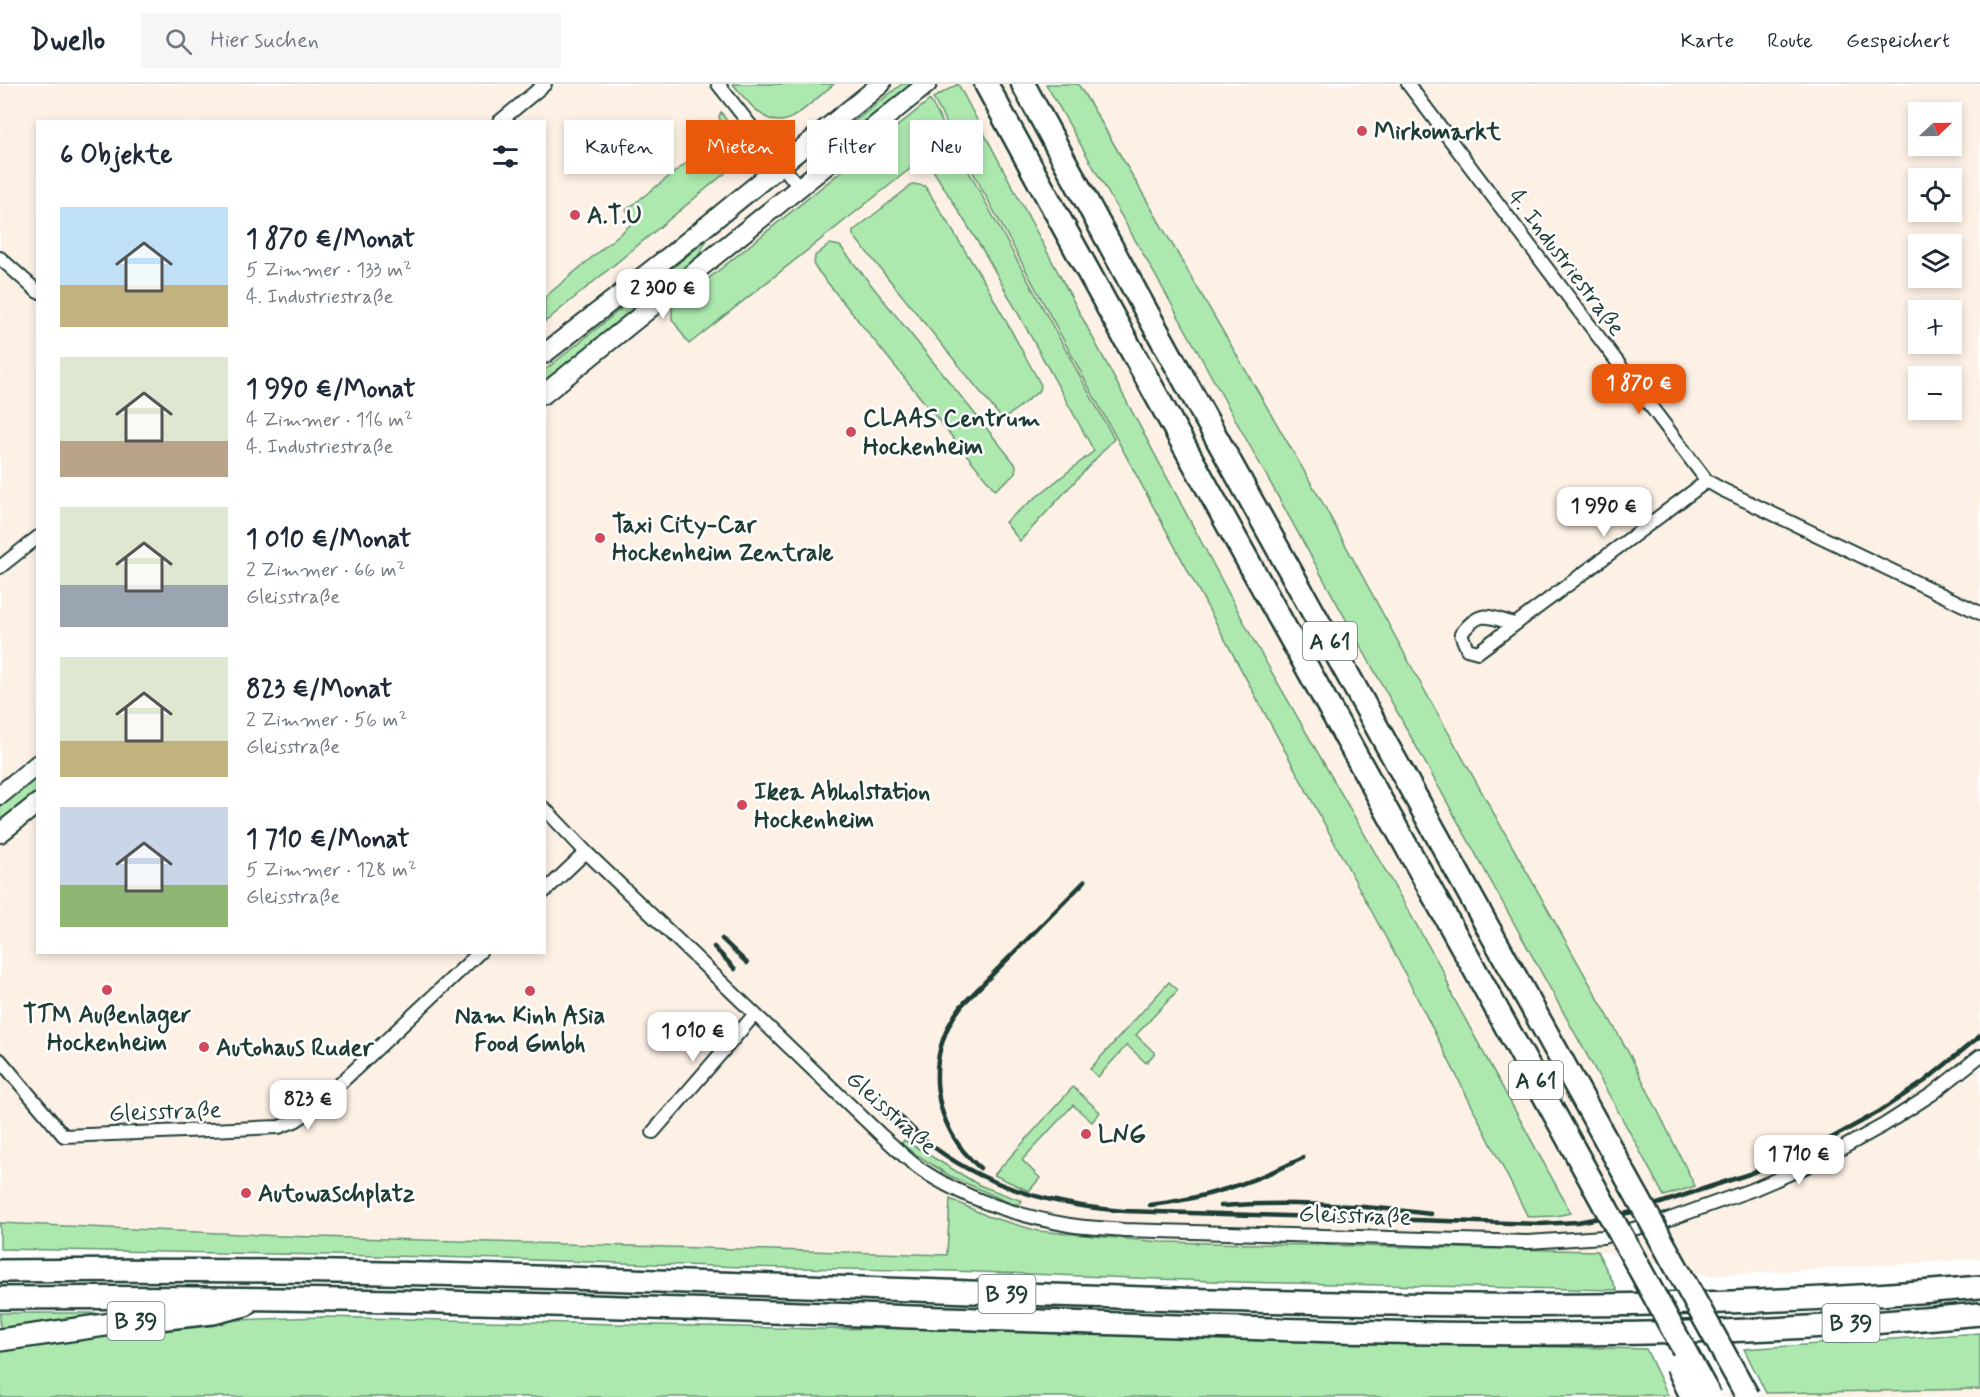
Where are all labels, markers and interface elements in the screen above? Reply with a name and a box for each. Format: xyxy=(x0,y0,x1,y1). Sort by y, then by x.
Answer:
search box xyxy=(141,14,561,68)
text: Dwello xyxy=(30,23,105,60)
icon: search xyxy=(162,25,195,58)
text: Hier suchen xyxy=(210,27,319,55)
text: Karte xyxy=(1681,27,1734,55)
text: Route xyxy=(1767,27,1813,55)
text: Gespeichert xyxy=(1846,27,1950,55)
north arrow xyxy=(1908,102,1962,156)
map controls xyxy=(1908,102,1962,420)
place label: Mirkomarkt xyxy=(1374,117,1502,148)
chip: Kaufen xyxy=(564,120,674,174)
chip: Mieten xyxy=(686,120,795,174)
chip: Filter xyxy=(807,120,898,174)
chip: Neu xyxy=(910,120,983,174)
marker: Mirkomarkt xyxy=(1355,124,1369,138)
text: 6 Objekte xyxy=(60,139,172,173)
icon: filters xyxy=(489,140,522,173)
button: locate xyxy=(1908,168,1962,222)
street label: 4. Industriestraße xyxy=(1500,183,1632,343)
place label: A.T.U xyxy=(587,201,642,232)
marker: A.T.U xyxy=(568,208,582,222)
text: 1 870 €/Monat xyxy=(246,223,415,257)
icon: home xyxy=(108,231,180,303)
button: layers xyxy=(1908,234,1962,288)
text: 5 Zimmer · 133 m² xyxy=(246,257,412,284)
pin: 2 300 € xyxy=(608,269,718,320)
text: 2 300 € xyxy=(630,275,696,302)
text: 4. Industriestraße xyxy=(246,284,393,311)
button: + xyxy=(1908,300,1962,354)
pin: 1 870 € xyxy=(1584,364,1694,415)
button: − xyxy=(1908,366,1962,420)
text: 1 870 € xyxy=(1606,370,1672,397)
text: 1 990 €/Monat xyxy=(246,373,416,407)
icon: home xyxy=(108,381,180,453)
place label: CLAAS Centrum Hockenheim xyxy=(863,404,1040,463)
text: 4 Zimmer · 116 m² xyxy=(246,407,413,434)
marker: CLAAS Centrum Hockenheim xyxy=(844,425,858,439)
text: 4. Industriestraße xyxy=(246,434,393,461)
pin: 1 990 € xyxy=(1549,487,1659,538)
text: 1 990 € xyxy=(1571,493,1637,520)
place label: Taxi City-Car Hockenheim Zentrale xyxy=(612,510,834,569)
text: 1 010 €/Monat xyxy=(246,523,411,557)
icon: home xyxy=(108,531,180,603)
marker: Taxi City-Car Hockenheim Zentrale xyxy=(593,531,607,545)
text: 2 Zimmer · 66 m² xyxy=(246,557,405,584)
text: Gleisstraße xyxy=(246,584,340,611)
road number: A 61 xyxy=(1303,622,1357,660)
text: 823 €/Monat xyxy=(246,673,392,707)
icon: home xyxy=(108,681,180,753)
text: 2 Zimmer · 56 m² xyxy=(246,707,407,734)
text: Gleisstraße xyxy=(246,734,340,761)
place label: Ikea Abholstation Hockenheim xyxy=(754,777,930,836)
marker: Ikea Abholstation Hockenheim xyxy=(735,798,749,812)
text: 1 710 €/Monat xyxy=(246,823,410,857)
icon: home xyxy=(108,831,180,903)
text: 5 Zimmer · 128 m² xyxy=(246,857,417,884)
text: Gleisstraße xyxy=(246,884,340,911)
marker: TTM Außenlager Hockenheim xyxy=(100,983,114,997)
marker: Nam Kinh Asia Food Gmbh xyxy=(523,984,537,998)
place label: TTM Außenlager Hockenheim xyxy=(23,1000,191,1059)
place label: Nam Kinh Asia Food Gmbh xyxy=(455,1001,606,1060)
pin: 1 010 € xyxy=(638,1012,748,1063)
text: 1 010 € xyxy=(661,1018,725,1045)
place label: Autohaus Ruder xyxy=(216,1033,374,1064)
marker: Autohaus Ruder xyxy=(197,1040,211,1054)
road number: A 61 xyxy=(1509,1061,1563,1099)
street label: Gleisstraße xyxy=(839,1064,943,1163)
pin: 823 € xyxy=(266,1080,350,1131)
text: 823 € xyxy=(284,1086,332,1113)
street label: Gleisstraße xyxy=(108,1095,222,1130)
place label: LNG xyxy=(1098,1120,1146,1151)
marker: LNG xyxy=(1079,1127,1093,1141)
pin: 1 710 € xyxy=(1744,1135,1854,1186)
text: 1 710 € xyxy=(1768,1141,1830,1168)
place label: Autowaschplatz xyxy=(258,1179,415,1210)
marker: Autowaschplatz xyxy=(239,1186,253,1200)
street label: Gleisstraße xyxy=(1298,1199,1412,1234)
road number: B 39 xyxy=(978,1275,1036,1313)
road number: B 39 xyxy=(108,1302,164,1340)
road number: B 39 xyxy=(1822,1304,1880,1342)

